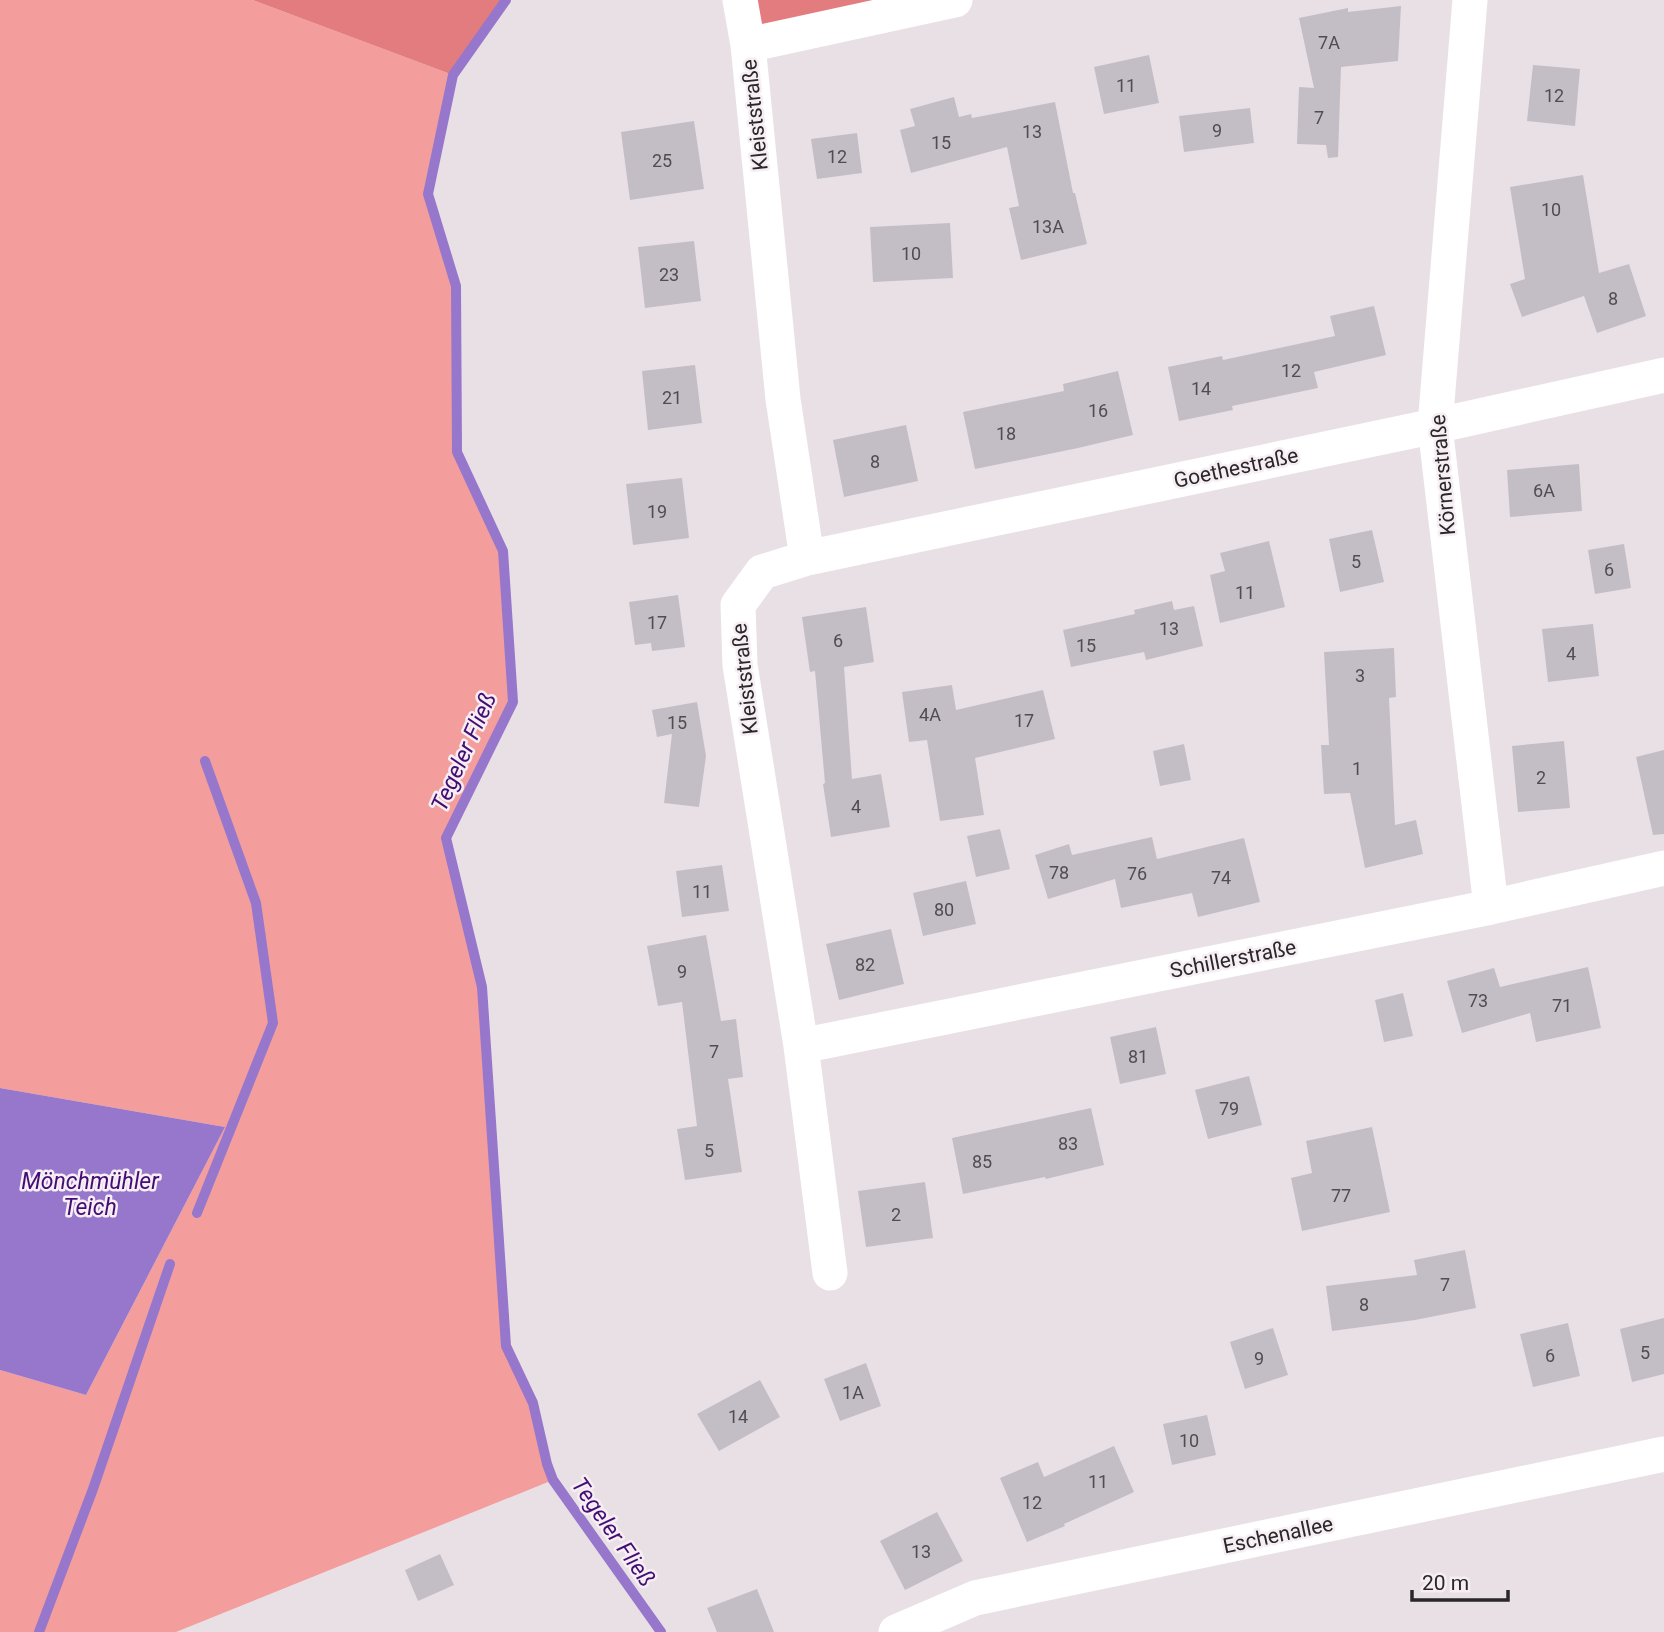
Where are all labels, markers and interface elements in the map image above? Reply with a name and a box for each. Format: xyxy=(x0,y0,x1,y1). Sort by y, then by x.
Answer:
house number: 7A xyxy=(1318,32,1340,53)
street label: Kleiststraße xyxy=(737,58,773,172)
house number: 11 xyxy=(1116,75,1136,96)
house number: 12 xyxy=(1544,85,1564,106)
house number: 7 xyxy=(1314,107,1324,128)
house number: 9 xyxy=(1212,120,1222,141)
house number: 13 xyxy=(1022,121,1042,142)
house number: 15 xyxy=(931,132,951,153)
house number: 12 xyxy=(827,146,847,167)
house number: 25 xyxy=(652,150,672,171)
house number: 10 xyxy=(1541,199,1561,220)
house number: 13A xyxy=(1032,216,1064,237)
house number: 10 xyxy=(901,243,921,264)
house number: 23 xyxy=(659,264,679,285)
house number: 8 xyxy=(1608,288,1618,309)
house number: 12 xyxy=(1281,360,1301,381)
house number: 14 xyxy=(1191,378,1211,399)
house number: 21 xyxy=(662,387,682,408)
house number: 16 xyxy=(1088,400,1108,421)
street label: Körnerstraße xyxy=(1426,414,1460,536)
house number: 18 xyxy=(996,423,1016,444)
street label: Goethestraße xyxy=(1172,443,1300,493)
house number: 8 xyxy=(870,451,880,472)
house number: 6A xyxy=(1533,480,1555,501)
house number: 19 xyxy=(647,501,667,522)
house number: 5 xyxy=(1351,551,1361,572)
house number: 6 xyxy=(1604,559,1614,580)
house number: 11 xyxy=(1235,582,1255,603)
house number: 17 xyxy=(647,612,667,633)
house number: 13 xyxy=(1159,618,1179,639)
street label: Kleiststraße xyxy=(727,622,763,736)
house number: 6 xyxy=(833,630,843,651)
house number: 15 xyxy=(1076,635,1096,656)
house number: 4 xyxy=(1566,643,1576,664)
house number: 3 xyxy=(1355,665,1365,686)
water label: Tegeler Fließ xyxy=(426,688,502,816)
house number: 4A xyxy=(919,704,941,725)
house number: 17 xyxy=(1014,710,1034,731)
house number: 15 xyxy=(667,712,687,733)
house number: 1 xyxy=(1352,758,1362,779)
house number: 2 xyxy=(1536,767,1546,788)
house number: 4 xyxy=(851,796,861,817)
house number: 78 xyxy=(1049,862,1069,883)
house number: 76 xyxy=(1127,863,1147,884)
house number: 74 xyxy=(1211,867,1231,888)
house number: 11 xyxy=(692,881,712,902)
house number: 80 xyxy=(934,899,954,920)
street label: Schillerstraße xyxy=(1168,935,1298,983)
house number: 82 xyxy=(855,954,875,975)
house number: 9 xyxy=(677,961,687,982)
house number: 73 xyxy=(1468,990,1488,1011)
house number: 71 xyxy=(1552,995,1572,1016)
house number: 7 xyxy=(709,1041,719,1062)
house number: 81 xyxy=(1128,1046,1148,1067)
house number: 79 xyxy=(1219,1098,1239,1119)
house number: 83 xyxy=(1058,1133,1078,1154)
house number: 5 xyxy=(704,1140,714,1161)
house number: 85 xyxy=(972,1151,992,1172)
water label: Mönchmühler Teich xyxy=(21,1168,160,1221)
house number: 77 xyxy=(1331,1185,1351,1206)
house number: 2 xyxy=(891,1204,901,1225)
house number: 7 xyxy=(1440,1274,1450,1295)
house number: 8 xyxy=(1359,1294,1369,1315)
house number: 5 xyxy=(1640,1342,1650,1363)
house number: 6 xyxy=(1545,1345,1555,1366)
house number: 9 xyxy=(1254,1348,1264,1369)
house number: 1A xyxy=(842,1382,864,1403)
house number: 14 xyxy=(728,1406,748,1427)
house number: 10 xyxy=(1179,1430,1199,1451)
house number: 11 xyxy=(1088,1471,1108,1492)
water label: Tegeler Fließ xyxy=(565,1472,661,1592)
house number: 12 xyxy=(1022,1492,1042,1513)
street label: Eschenallee xyxy=(1221,1512,1335,1558)
house number: 13 xyxy=(911,1541,931,1562)
scale bar xyxy=(1412,1558,1508,1602)
text: 20 m xyxy=(1422,1571,1469,1595)

